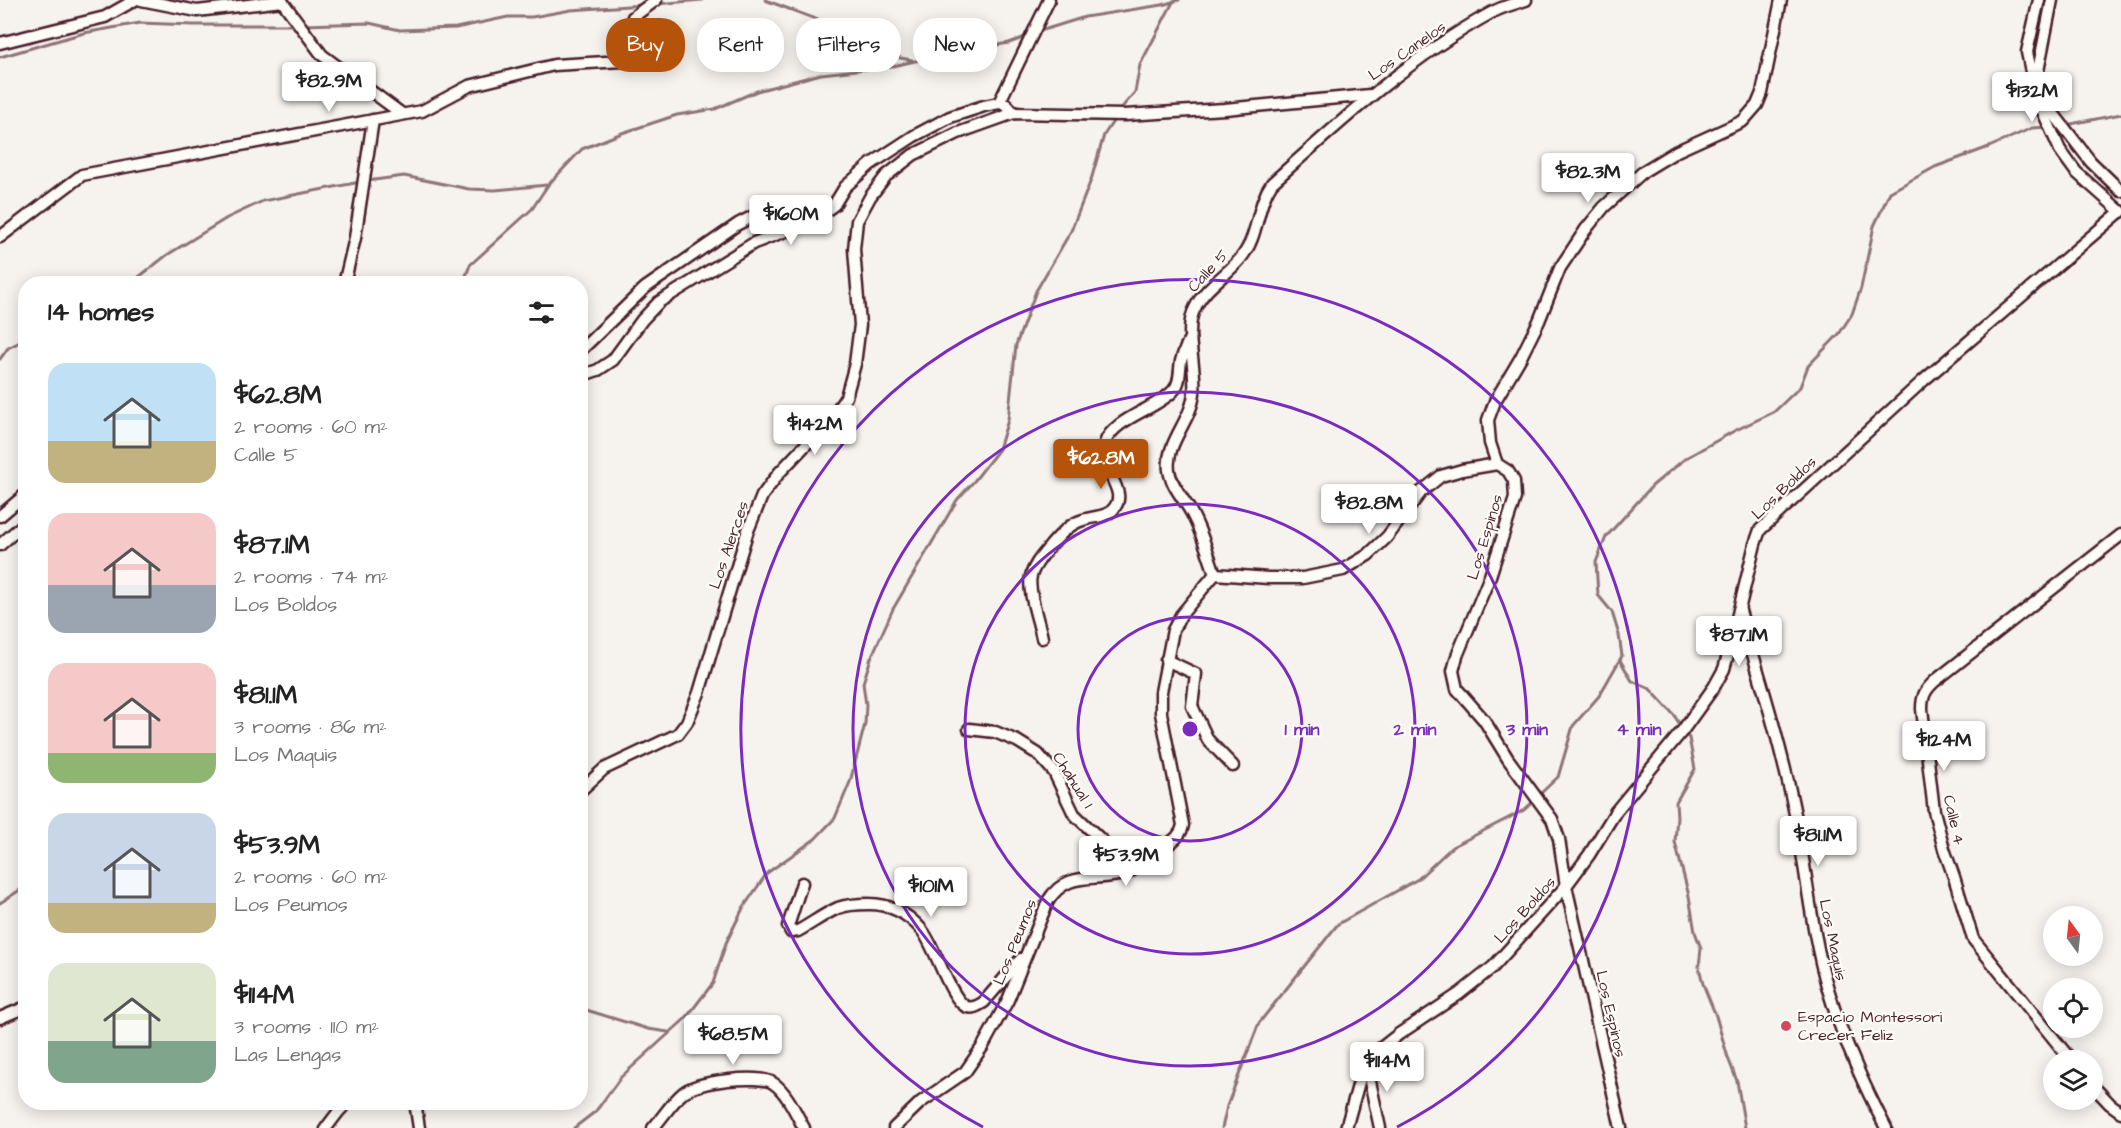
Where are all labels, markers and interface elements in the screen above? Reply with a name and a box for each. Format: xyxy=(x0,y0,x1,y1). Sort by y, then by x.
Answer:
street label: Los Canelos xyxy=(1364,16,1450,86)
chip: Buy xyxy=(606,18,685,72)
chip: Rent xyxy=(697,18,784,72)
chip: Filters xyxy=(796,18,901,72)
chip: New xyxy=(913,18,997,72)
pin: $82.9M xyxy=(280,62,378,113)
text: $82.9M xyxy=(296,67,362,95)
pin: $132M xyxy=(1990,72,2074,123)
text: $132M xyxy=(2006,77,2058,105)
pin: $82.3M xyxy=(1539,153,1637,204)
text: $82.3M xyxy=(1555,158,1621,186)
pin: $160M xyxy=(749,195,833,246)
text: $160M xyxy=(763,200,819,228)
street label: Calle 5 xyxy=(1183,244,1234,297)
text: 14 homes xyxy=(48,294,154,330)
icon: filters xyxy=(525,296,558,329)
text: $62.8M xyxy=(234,377,322,413)
icon: home xyxy=(96,387,168,459)
pin: $142M xyxy=(773,405,857,456)
text: $142M xyxy=(787,410,843,438)
text: 2 rooms · 60 m² xyxy=(234,413,388,441)
pin: $62.8M xyxy=(1052,439,1150,490)
text: Calle 5 xyxy=(234,441,298,469)
text: $62.8M xyxy=(1067,444,1135,472)
street label: Los Boldos xyxy=(1747,451,1821,525)
pin: $82.8M xyxy=(1320,484,1418,535)
text: $82.8M xyxy=(1335,489,1403,517)
street label: Los Espinos xyxy=(1462,492,1508,582)
street label: Los Alerces xyxy=(704,498,754,592)
text: $87.1M xyxy=(234,527,310,563)
icon: home xyxy=(96,537,168,609)
text: 2 rooms · 74 m² xyxy=(234,563,388,591)
text: Los Boldos xyxy=(234,591,337,619)
pin: $87.1M xyxy=(1690,616,1788,667)
text: $87.1M xyxy=(1710,621,1768,649)
text: $81.1M xyxy=(234,677,297,713)
icon: home xyxy=(96,687,168,759)
text: 3 rooms · 86 m² xyxy=(234,713,387,741)
text: 1 min xyxy=(1284,717,1320,742)
text: 2 min xyxy=(1392,717,1437,742)
text: 3 min xyxy=(1505,717,1548,742)
text: 4 min xyxy=(1616,717,1662,742)
centre of rings xyxy=(1180,719,1200,739)
pin: $124M xyxy=(1902,721,1986,772)
text: $124M xyxy=(1916,726,1972,754)
text: Los Maquis xyxy=(234,741,337,769)
street label: Chahual 1 xyxy=(1047,748,1099,812)
street label: Calle 4 xyxy=(1938,793,1970,847)
pin: $81.1M xyxy=(1769,816,1867,867)
text: $81.1M xyxy=(1794,821,1842,849)
text: $53.9M xyxy=(234,827,320,863)
pin: $53.9M xyxy=(1077,836,1175,887)
icon: home xyxy=(96,837,168,909)
text: $53.9M xyxy=(1093,841,1159,869)
text: 2 rooms · 60 m² xyxy=(234,863,388,891)
pin: $101M xyxy=(889,867,973,918)
text: $101M xyxy=(908,872,954,900)
street label: Los Boldos xyxy=(1489,872,1561,948)
text: Los Peumos xyxy=(234,891,348,919)
street label: Los Peumos xyxy=(988,896,1042,988)
street label: Los Maquis xyxy=(1814,897,1852,983)
north arrow xyxy=(2043,906,2103,966)
map controls xyxy=(2043,906,2103,1110)
street label: Los Espinos xyxy=(1590,968,1632,1060)
text: $114M xyxy=(234,977,294,1013)
button: locate xyxy=(2043,978,2103,1038)
icon: home xyxy=(96,987,168,1059)
place label: Espacio Montessori Crecer Feliz xyxy=(1798,1006,1943,1046)
text: 3 rooms · 110 m² xyxy=(234,1013,379,1041)
pin: $68.5M xyxy=(684,1015,782,1066)
marker: Espacio Montessori Crecer Feliz xyxy=(1779,1019,1793,1033)
text: $68.5M xyxy=(698,1020,768,1048)
text: Las Lengas xyxy=(234,1041,341,1069)
pin: $114M xyxy=(1345,1042,1429,1093)
text: $114M xyxy=(1364,1047,1410,1075)
button: layers xyxy=(2043,1050,2103,1110)

